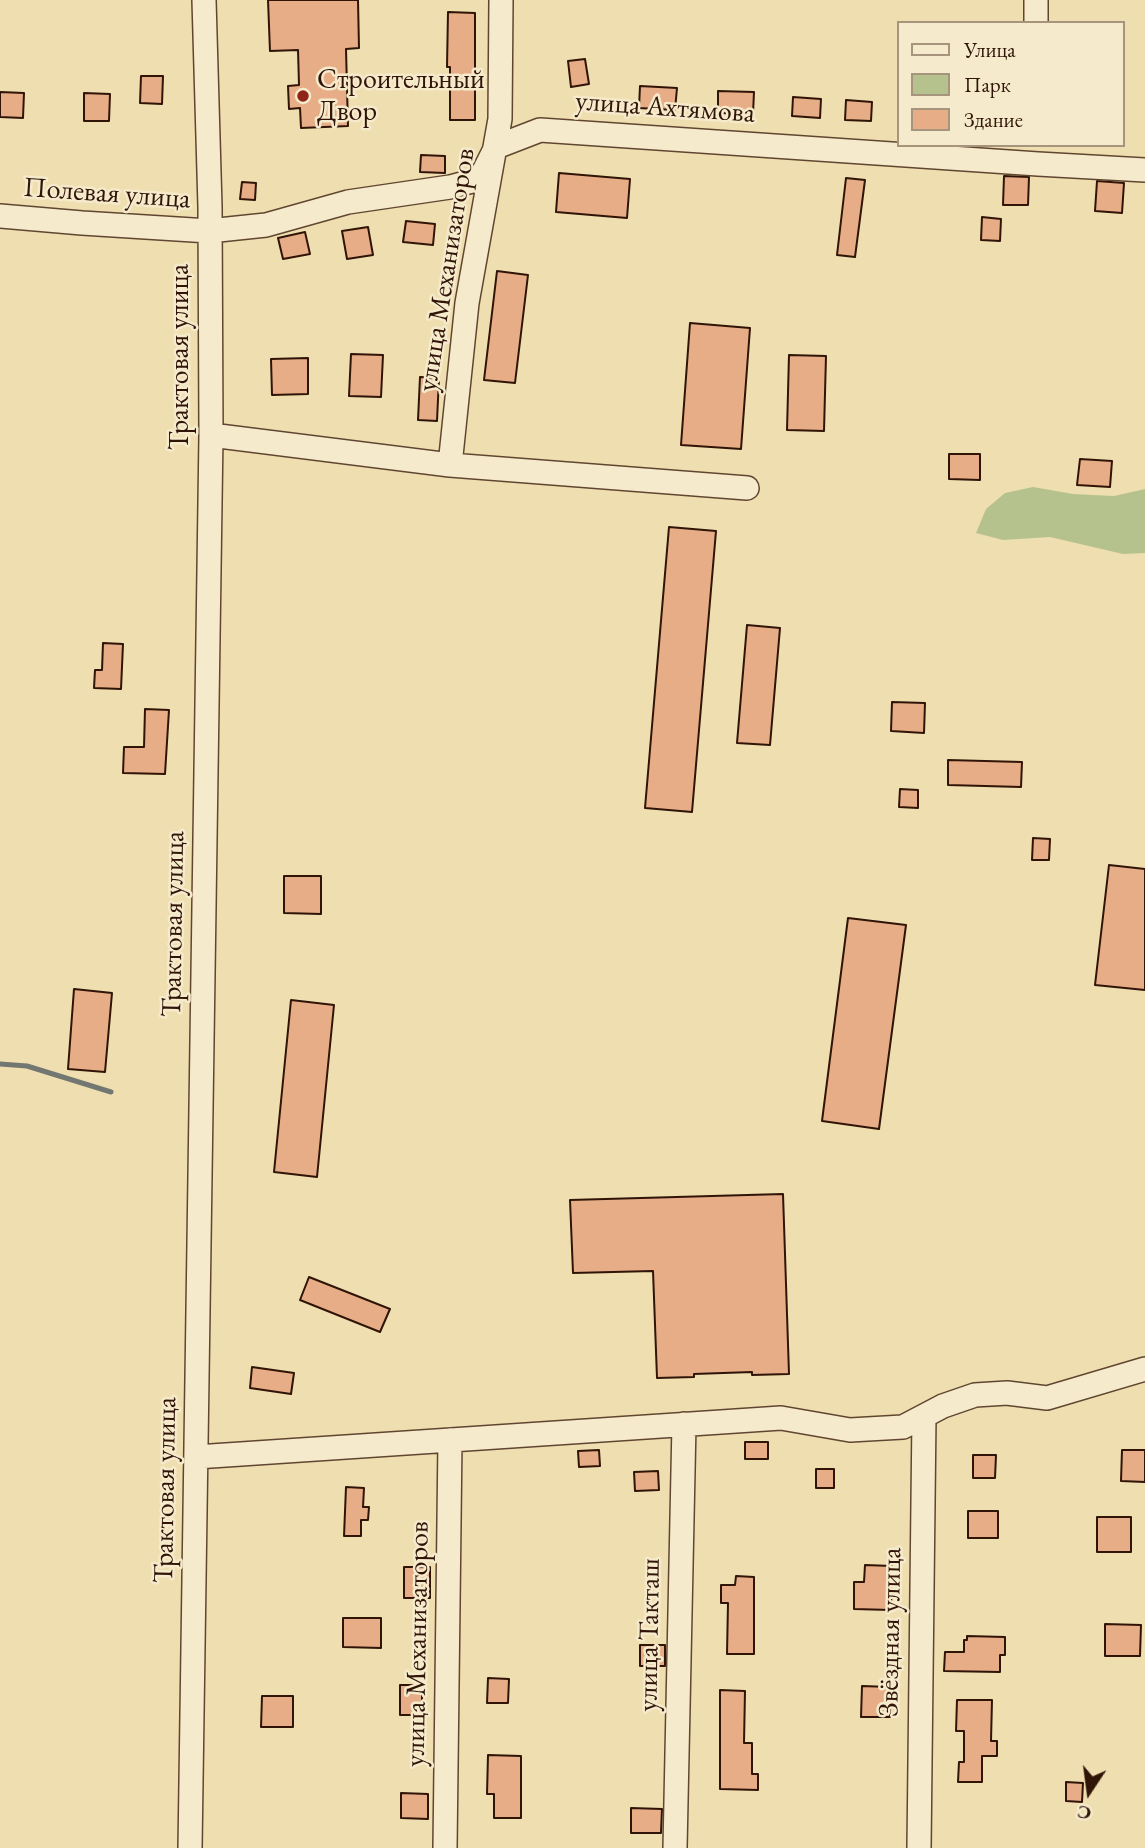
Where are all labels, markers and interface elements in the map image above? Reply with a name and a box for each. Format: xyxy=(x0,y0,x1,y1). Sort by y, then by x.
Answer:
legend xyxy=(897,21,1124,147)
text: Улица xyxy=(964,36,1016,63)
place label: Строительный Двор xyxy=(317,63,485,129)
text: Парк xyxy=(964,71,1011,98)
street label: улица Ахтямова xyxy=(574,85,756,131)
marker: Строительный Двор xyxy=(295,88,311,104)
text: Здание xyxy=(964,106,1023,133)
street label: улица Механизаторов xyxy=(411,146,483,394)
street label: Полевая улица xyxy=(22,171,192,217)
street label: Трактовая улица xyxy=(163,264,197,450)
street label: Трактовая улица xyxy=(156,831,192,1017)
street label: Трактовая улица xyxy=(148,1397,184,1583)
street label: улица Механизаторов xyxy=(399,1521,437,1767)
street label: Звёздная улица xyxy=(873,1547,909,1717)
street label: улица Такташ xyxy=(632,1558,668,1712)
north arrow xyxy=(1054,1757,1124,1827)
text: С xyxy=(1075,1799,1094,1827)

